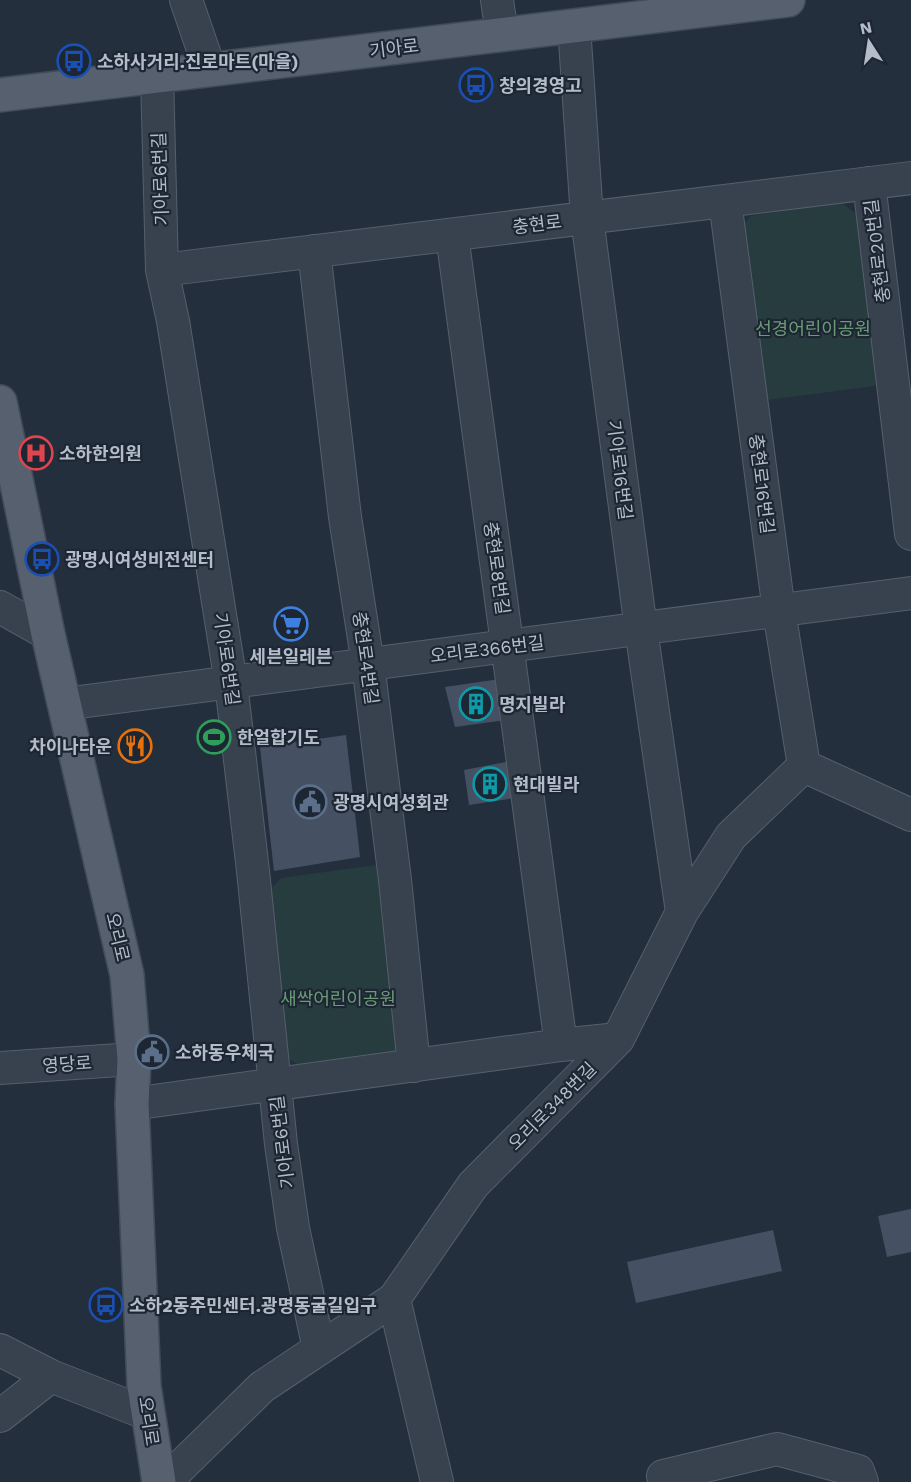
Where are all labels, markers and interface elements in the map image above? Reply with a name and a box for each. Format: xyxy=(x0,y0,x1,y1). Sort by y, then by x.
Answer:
north arrow xyxy=(839,12,899,72)
text: N xyxy=(858,17,874,38)
street label: 기아로 xyxy=(368,35,420,61)
bus stop icon: 소하사거리.진로마트(마을) xyxy=(56,43,92,79)
place label: 소하사거리.진로마트(마을) xyxy=(97,51,298,72)
bus stop icon: 창의경영고 xyxy=(458,67,494,103)
place label: 창의경영고 xyxy=(499,75,582,96)
street label: 기아로6번길 xyxy=(148,132,172,226)
street label: 충현로20번길 xyxy=(860,198,894,304)
street label: 충현로 xyxy=(511,211,563,237)
park label: 선경어린이공원 xyxy=(755,318,871,339)
street label: 기아로16번길 xyxy=(603,419,637,521)
street label: 충현로16번길 xyxy=(745,433,779,535)
hospital icon: 소하한의원 xyxy=(18,435,54,471)
place label: 소하한의원 xyxy=(59,443,142,464)
street label: 충현로8번길 xyxy=(480,520,514,616)
bus stop icon: 광명시여성비전센터 xyxy=(24,541,60,577)
place label: 광명시여성비전센터 xyxy=(65,549,214,570)
supermarket icon: 세븐일레븐 xyxy=(273,606,309,642)
street label: 충현로4번길 xyxy=(349,610,383,706)
street label: 기아로6번길 xyxy=(210,611,244,707)
street label: 오리로366번길 xyxy=(429,632,545,666)
place label: 세븐일레븐 xyxy=(250,646,332,667)
building icon: 명지빌라 xyxy=(458,686,494,722)
place label: 명지빌라 xyxy=(499,694,566,715)
sports icon: 한얼합기도 xyxy=(196,719,232,755)
place label: 한얼합기도 xyxy=(237,727,320,748)
restaurant icon: 차이나타운 xyxy=(117,728,153,764)
place label: 차이나타운 xyxy=(29,736,112,757)
building icon: 현대빌라 xyxy=(472,766,508,802)
place label: 현대빌라 xyxy=(513,774,580,795)
public building icon: 광명시여성회관 xyxy=(292,784,328,820)
place label: 광명시여성회관 xyxy=(333,792,449,813)
street label: 오리로 xyxy=(102,910,134,964)
park label: 새싹어린이공원 xyxy=(280,988,396,1009)
public building icon: 소하동우체국 xyxy=(134,1034,170,1070)
place label: 소하동우체국 xyxy=(175,1042,274,1063)
street label: 영당로 xyxy=(41,1052,93,1076)
street label: 오리로348번길 xyxy=(504,1058,600,1154)
street label: 기아로6번길 xyxy=(266,1094,298,1190)
bus stop icon: 소하2동주민센터.광명동굴길입구 xyxy=(88,1287,124,1323)
place label: 소하2동주민센터.광명동굴길입구 xyxy=(129,1295,377,1316)
street label: 오리로 xyxy=(135,1395,163,1447)

